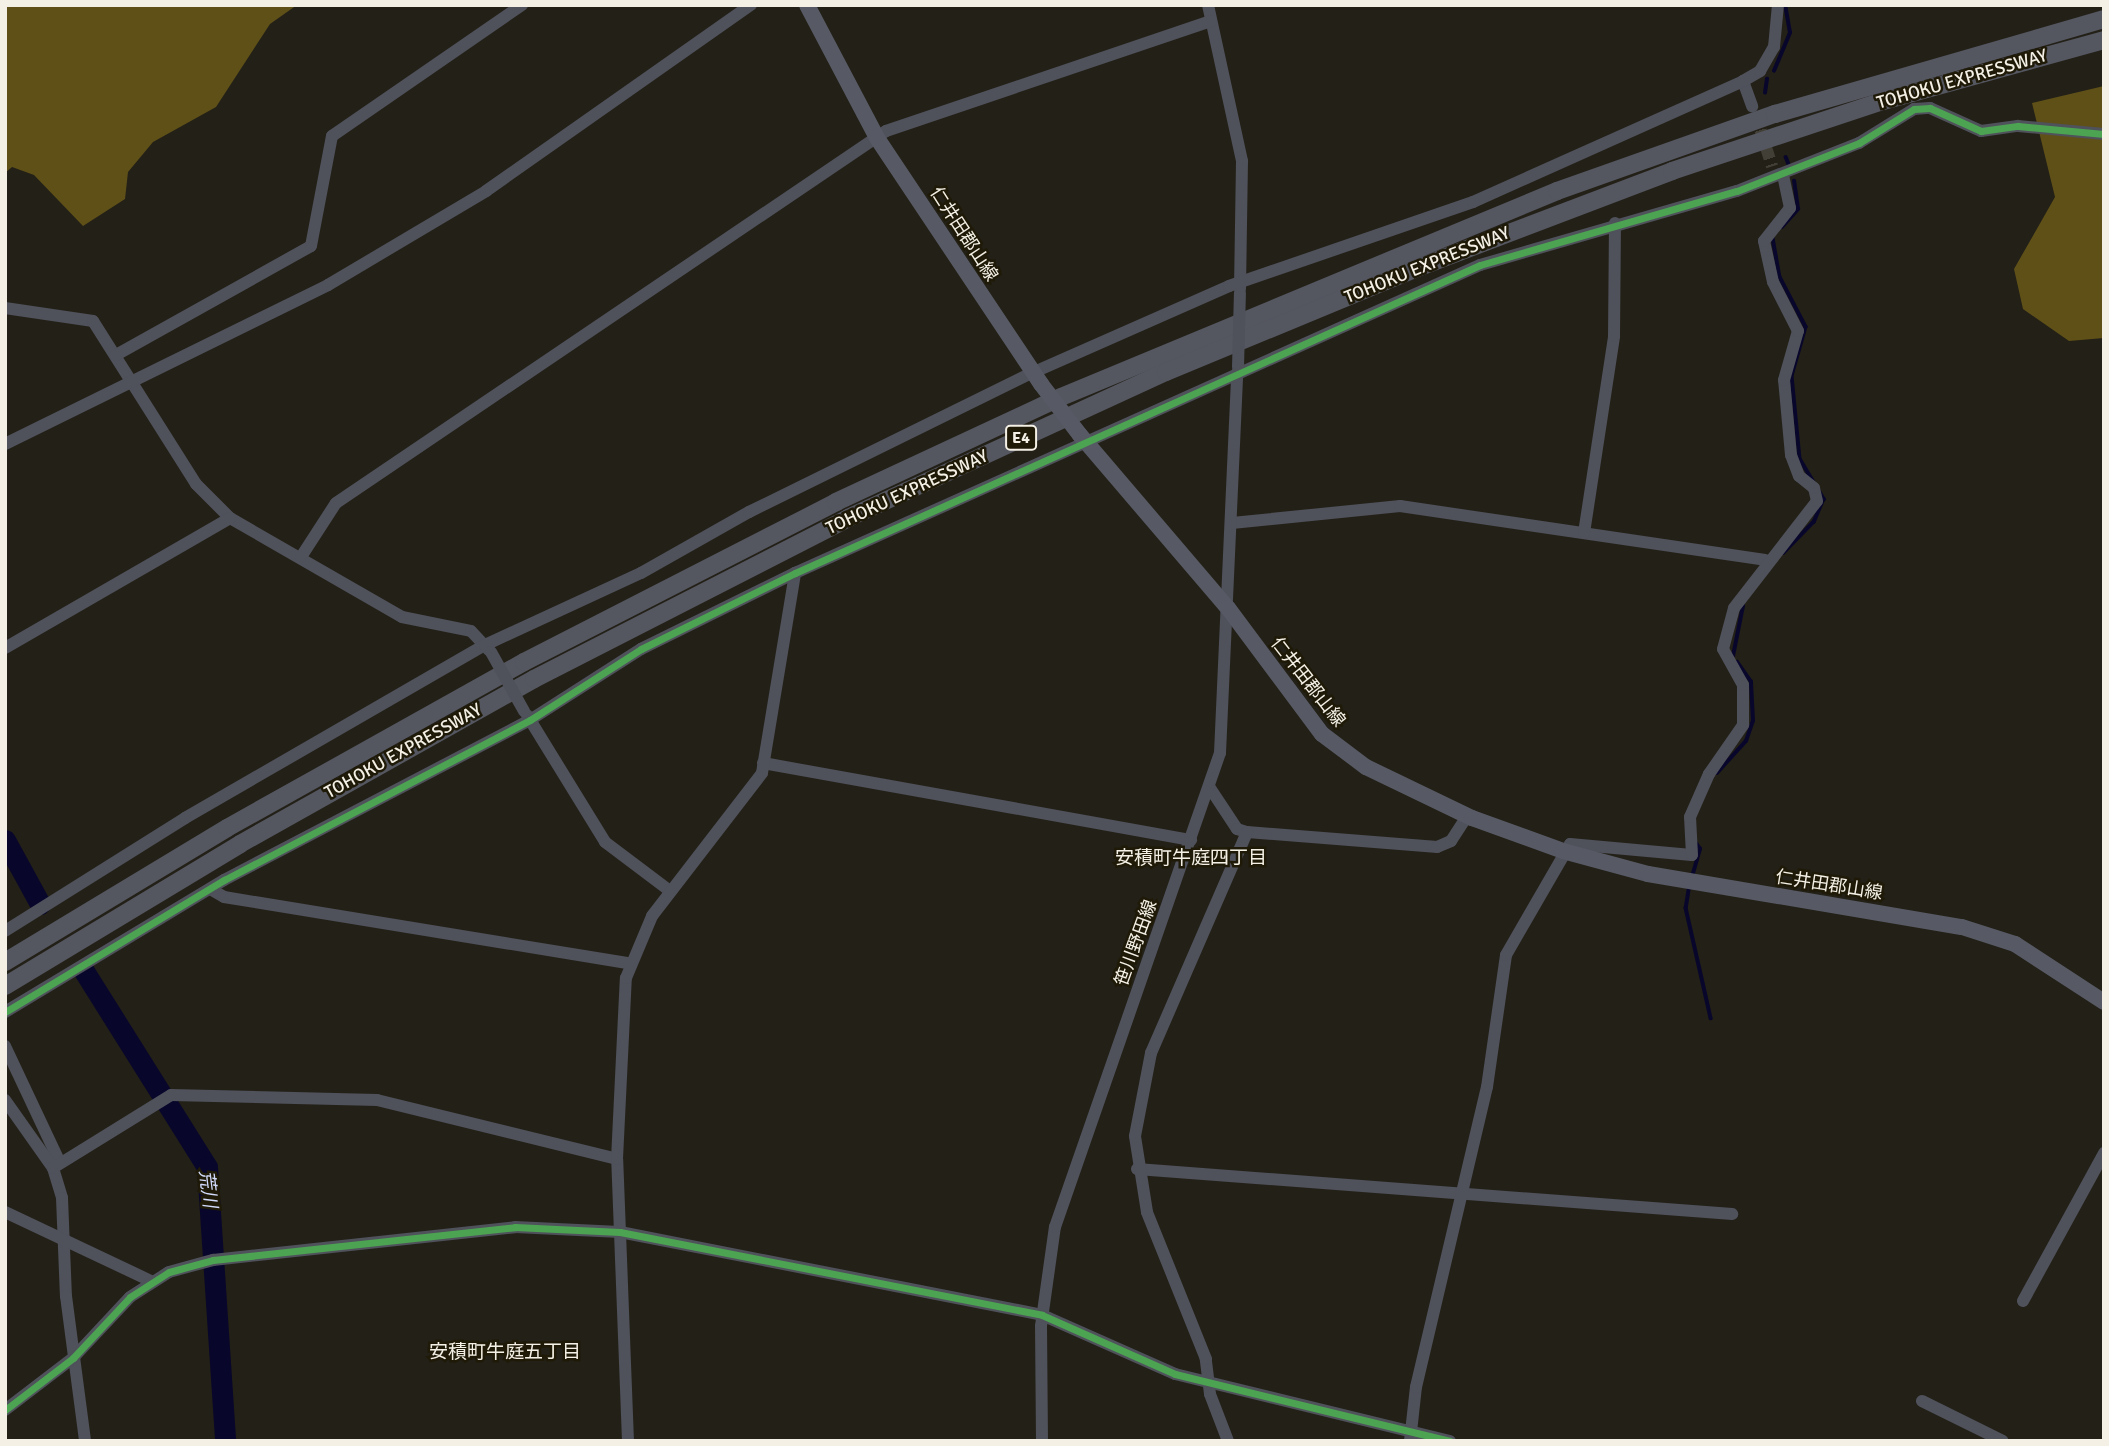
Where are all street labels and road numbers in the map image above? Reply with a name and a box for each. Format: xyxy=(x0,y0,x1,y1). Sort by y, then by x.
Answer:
street label: TOHOKU EXPRESSWAY xyxy=(1874,44,2050,114)
street label: 仁井田郡山線 xyxy=(926,183,1002,285)
street label: TOHOKU EXPRESSWAY xyxy=(1341,222,1513,308)
road number: E4 xyxy=(1004,426,1038,450)
street label: TOHOKU EXPRESSWAY xyxy=(823,445,991,539)
street label: 仁井田郡山線 xyxy=(1266,633,1350,731)
street label: TOHOKU EXPRESSWAY xyxy=(321,699,485,803)
street label: 仁井田郡山線 xyxy=(1774,866,1884,904)
street label: 笹川野田線 xyxy=(1110,897,1162,989)

